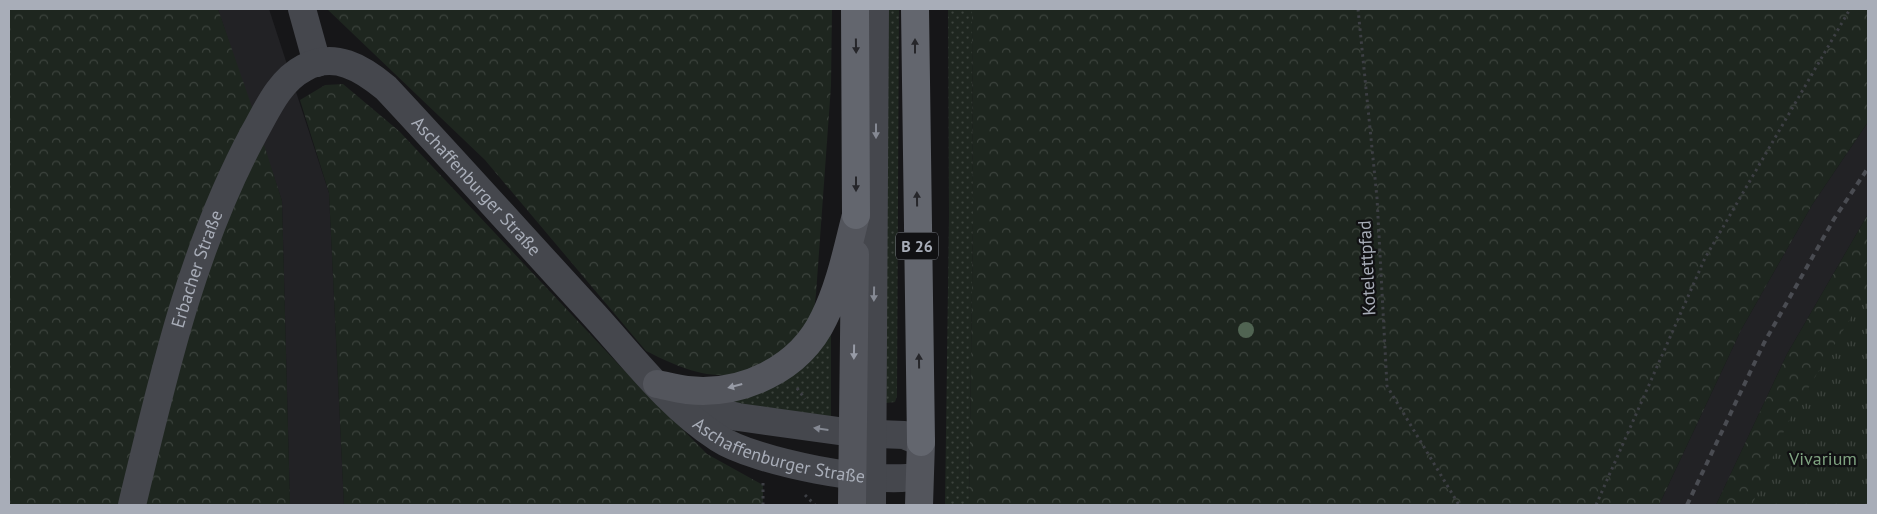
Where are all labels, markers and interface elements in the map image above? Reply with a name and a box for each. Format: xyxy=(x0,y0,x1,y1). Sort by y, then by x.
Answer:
one-way arrow xyxy=(911,37,919,53)
one-way arrow xyxy=(852,38,860,54)
street label: Aschaffenburger Straße xyxy=(407,111,546,261)
one-way arrow xyxy=(872,124,880,140)
one-way arrow xyxy=(852,176,860,192)
one-way arrow xyxy=(913,190,921,206)
street label: Erbacher Straße xyxy=(166,206,228,330)
street label: Kotelettpfad xyxy=(1353,220,1380,316)
road number: B 26 xyxy=(896,232,938,260)
one-way arrow xyxy=(870,286,878,302)
one-way arrow xyxy=(850,344,858,360)
one-way arrow xyxy=(915,353,923,369)
one-way arrow xyxy=(728,383,743,391)
street label: Aschaffenburger Straße xyxy=(688,412,866,488)
one-way arrow xyxy=(813,424,829,432)
park label: Vivarium xyxy=(1788,447,1857,470)

